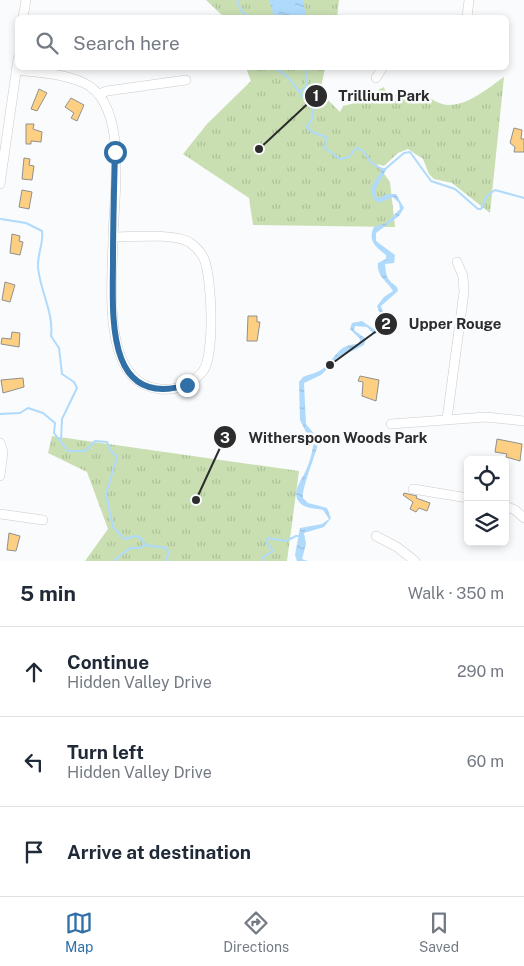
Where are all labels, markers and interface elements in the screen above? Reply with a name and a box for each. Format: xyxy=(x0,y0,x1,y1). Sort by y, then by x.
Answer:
search box xyxy=(15,15,509,70)
icon: search xyxy=(33,29,61,57)
text: Search here xyxy=(73,32,180,54)
callout: Trillium Park xyxy=(303,81,440,111)
text: 1 xyxy=(313,87,319,104)
text: Trillium Park xyxy=(338,87,430,104)
route start xyxy=(104,141,127,164)
callout: Upper Rouge xyxy=(374,309,512,339)
text: 2 xyxy=(381,315,391,332)
text: Upper Rouge xyxy=(409,315,501,332)
route end xyxy=(176,374,199,397)
callout: Witherspoon Woods Park xyxy=(213,422,437,452)
text: 3 xyxy=(220,429,230,446)
text: Witherspoon Woods Park xyxy=(249,429,428,446)
map controls xyxy=(464,456,509,546)
button: locate xyxy=(464,456,509,501)
button: layers xyxy=(464,501,509,546)
text: 5 min xyxy=(20,581,76,606)
text: Walk · 350 m xyxy=(408,584,504,603)
text: Continue xyxy=(67,651,149,673)
icon: ahead xyxy=(20,658,48,686)
text: 290 m xyxy=(457,662,504,681)
text: Hidden Valley Drive xyxy=(67,673,212,692)
text: Turn left xyxy=(67,741,144,763)
icon: left xyxy=(20,748,48,776)
text: 60 m xyxy=(467,752,504,771)
text: Hidden Valley Drive xyxy=(67,763,212,782)
icon: arrive xyxy=(20,838,48,866)
text: Arrive at destination xyxy=(67,841,251,863)
tab: Map xyxy=(65,909,93,955)
tab: Directions xyxy=(223,909,289,955)
tab: Saved xyxy=(419,909,459,955)

